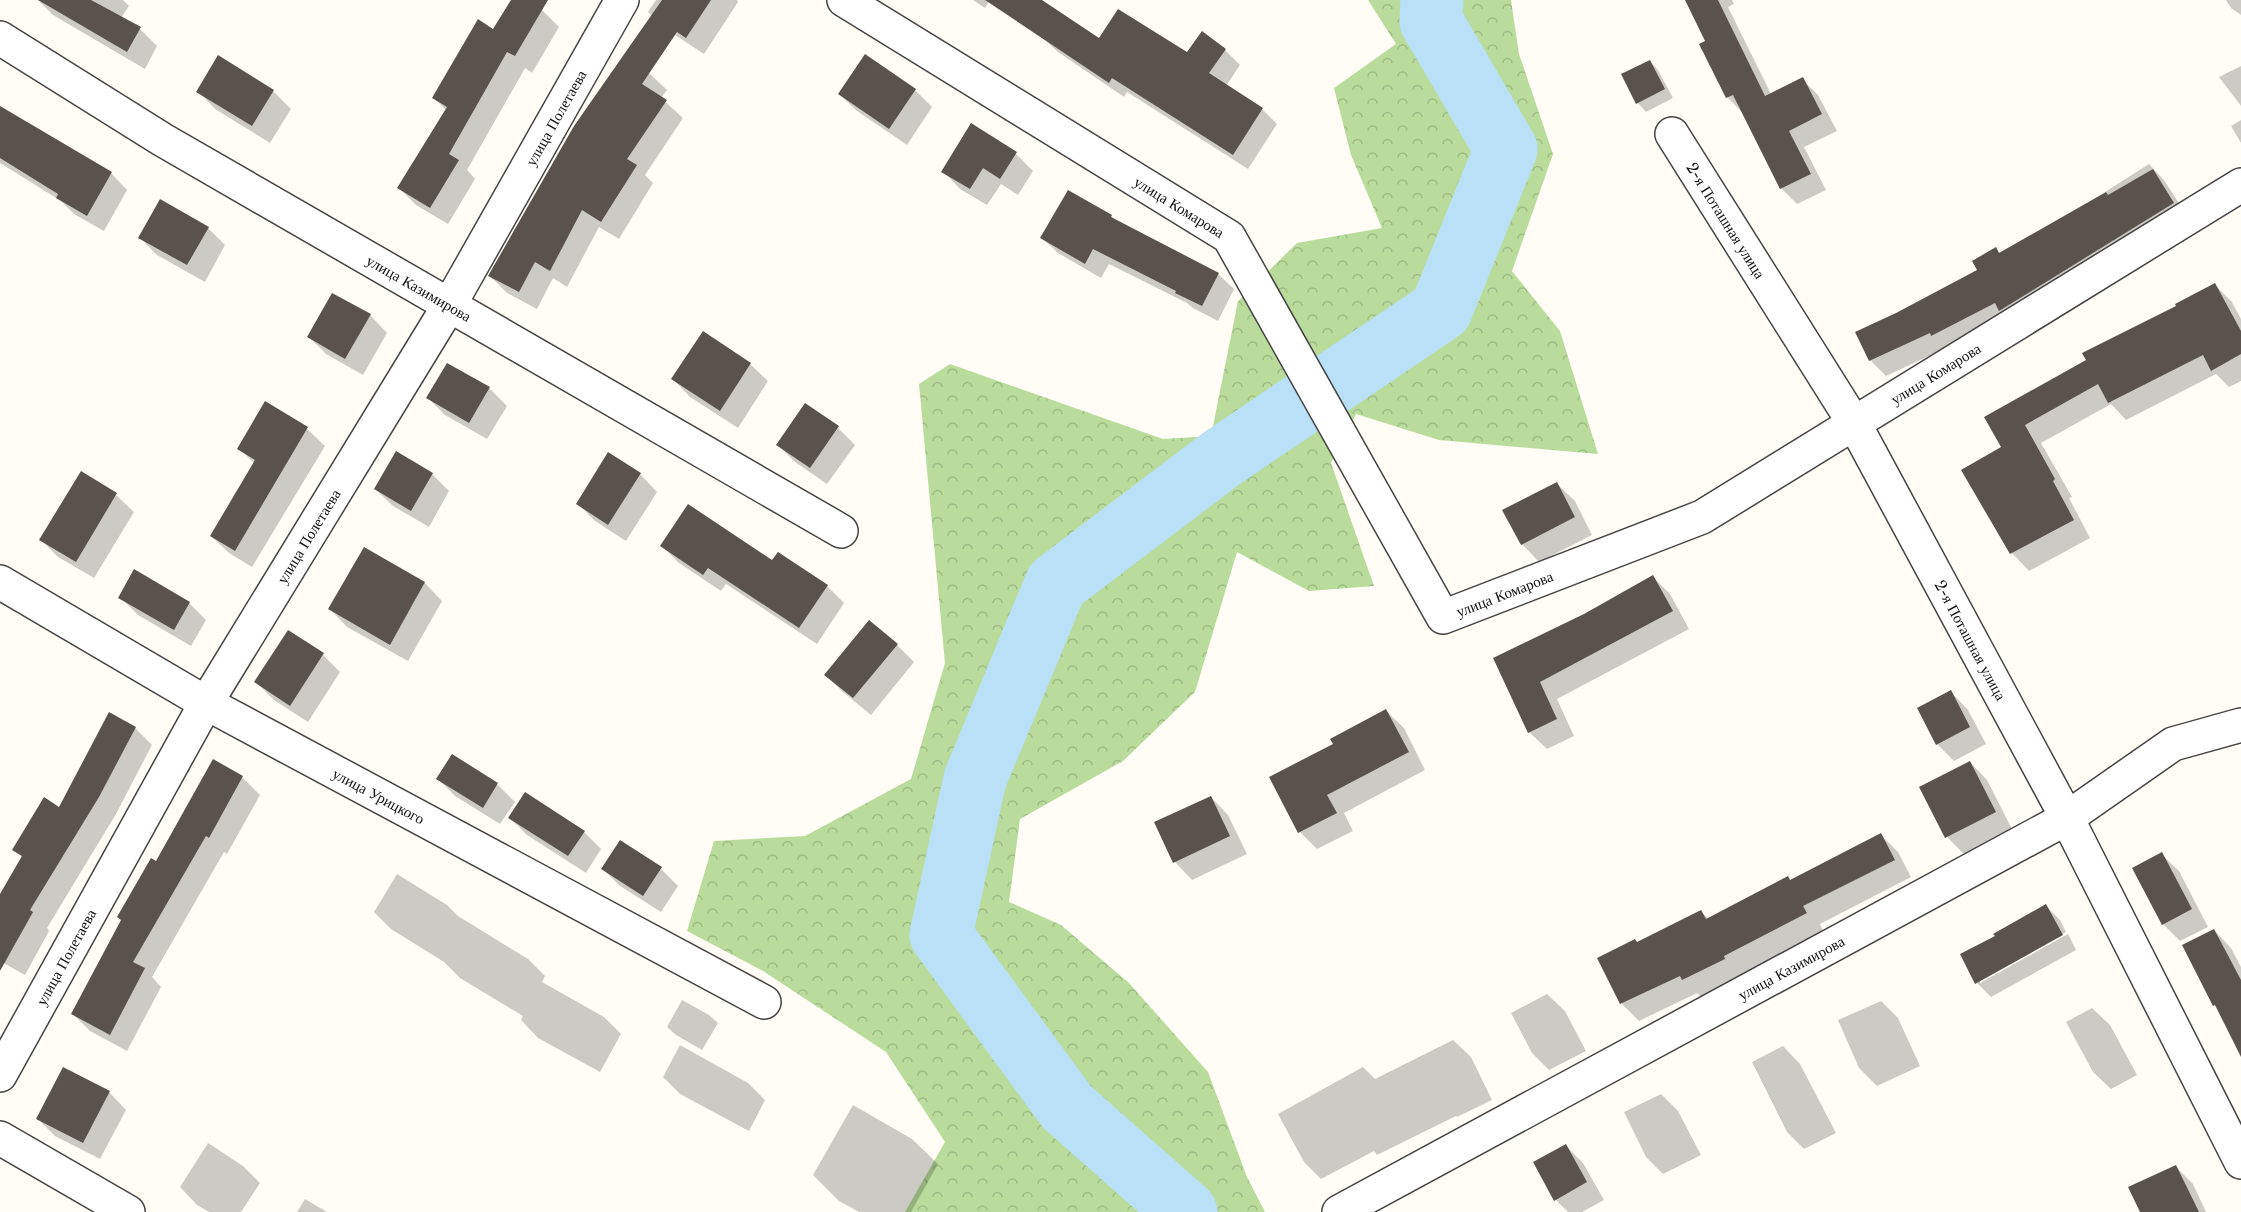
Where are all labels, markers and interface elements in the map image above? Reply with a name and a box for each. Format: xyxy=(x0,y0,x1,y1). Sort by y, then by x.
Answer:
street label: улица Полетаева xyxy=(521,66,590,169)
street label: 2-я Поташная улица xyxy=(1683,159,1770,282)
street label: улица Комарова xyxy=(1131,172,1228,242)
street label: улица Казимирова xyxy=(363,250,475,326)
street label: улица Комарова xyxy=(1887,338,1984,408)
street label: улица Полетаева xyxy=(272,485,344,587)
street label: улица Комарова xyxy=(1453,566,1556,621)
street label: 2-я Поташная улица xyxy=(1931,577,2011,704)
street label: улица Урицкого xyxy=(330,763,428,828)
street label: улица Полетаева xyxy=(31,905,100,1008)
street label: улица Казимирова xyxy=(1735,931,1848,1004)

